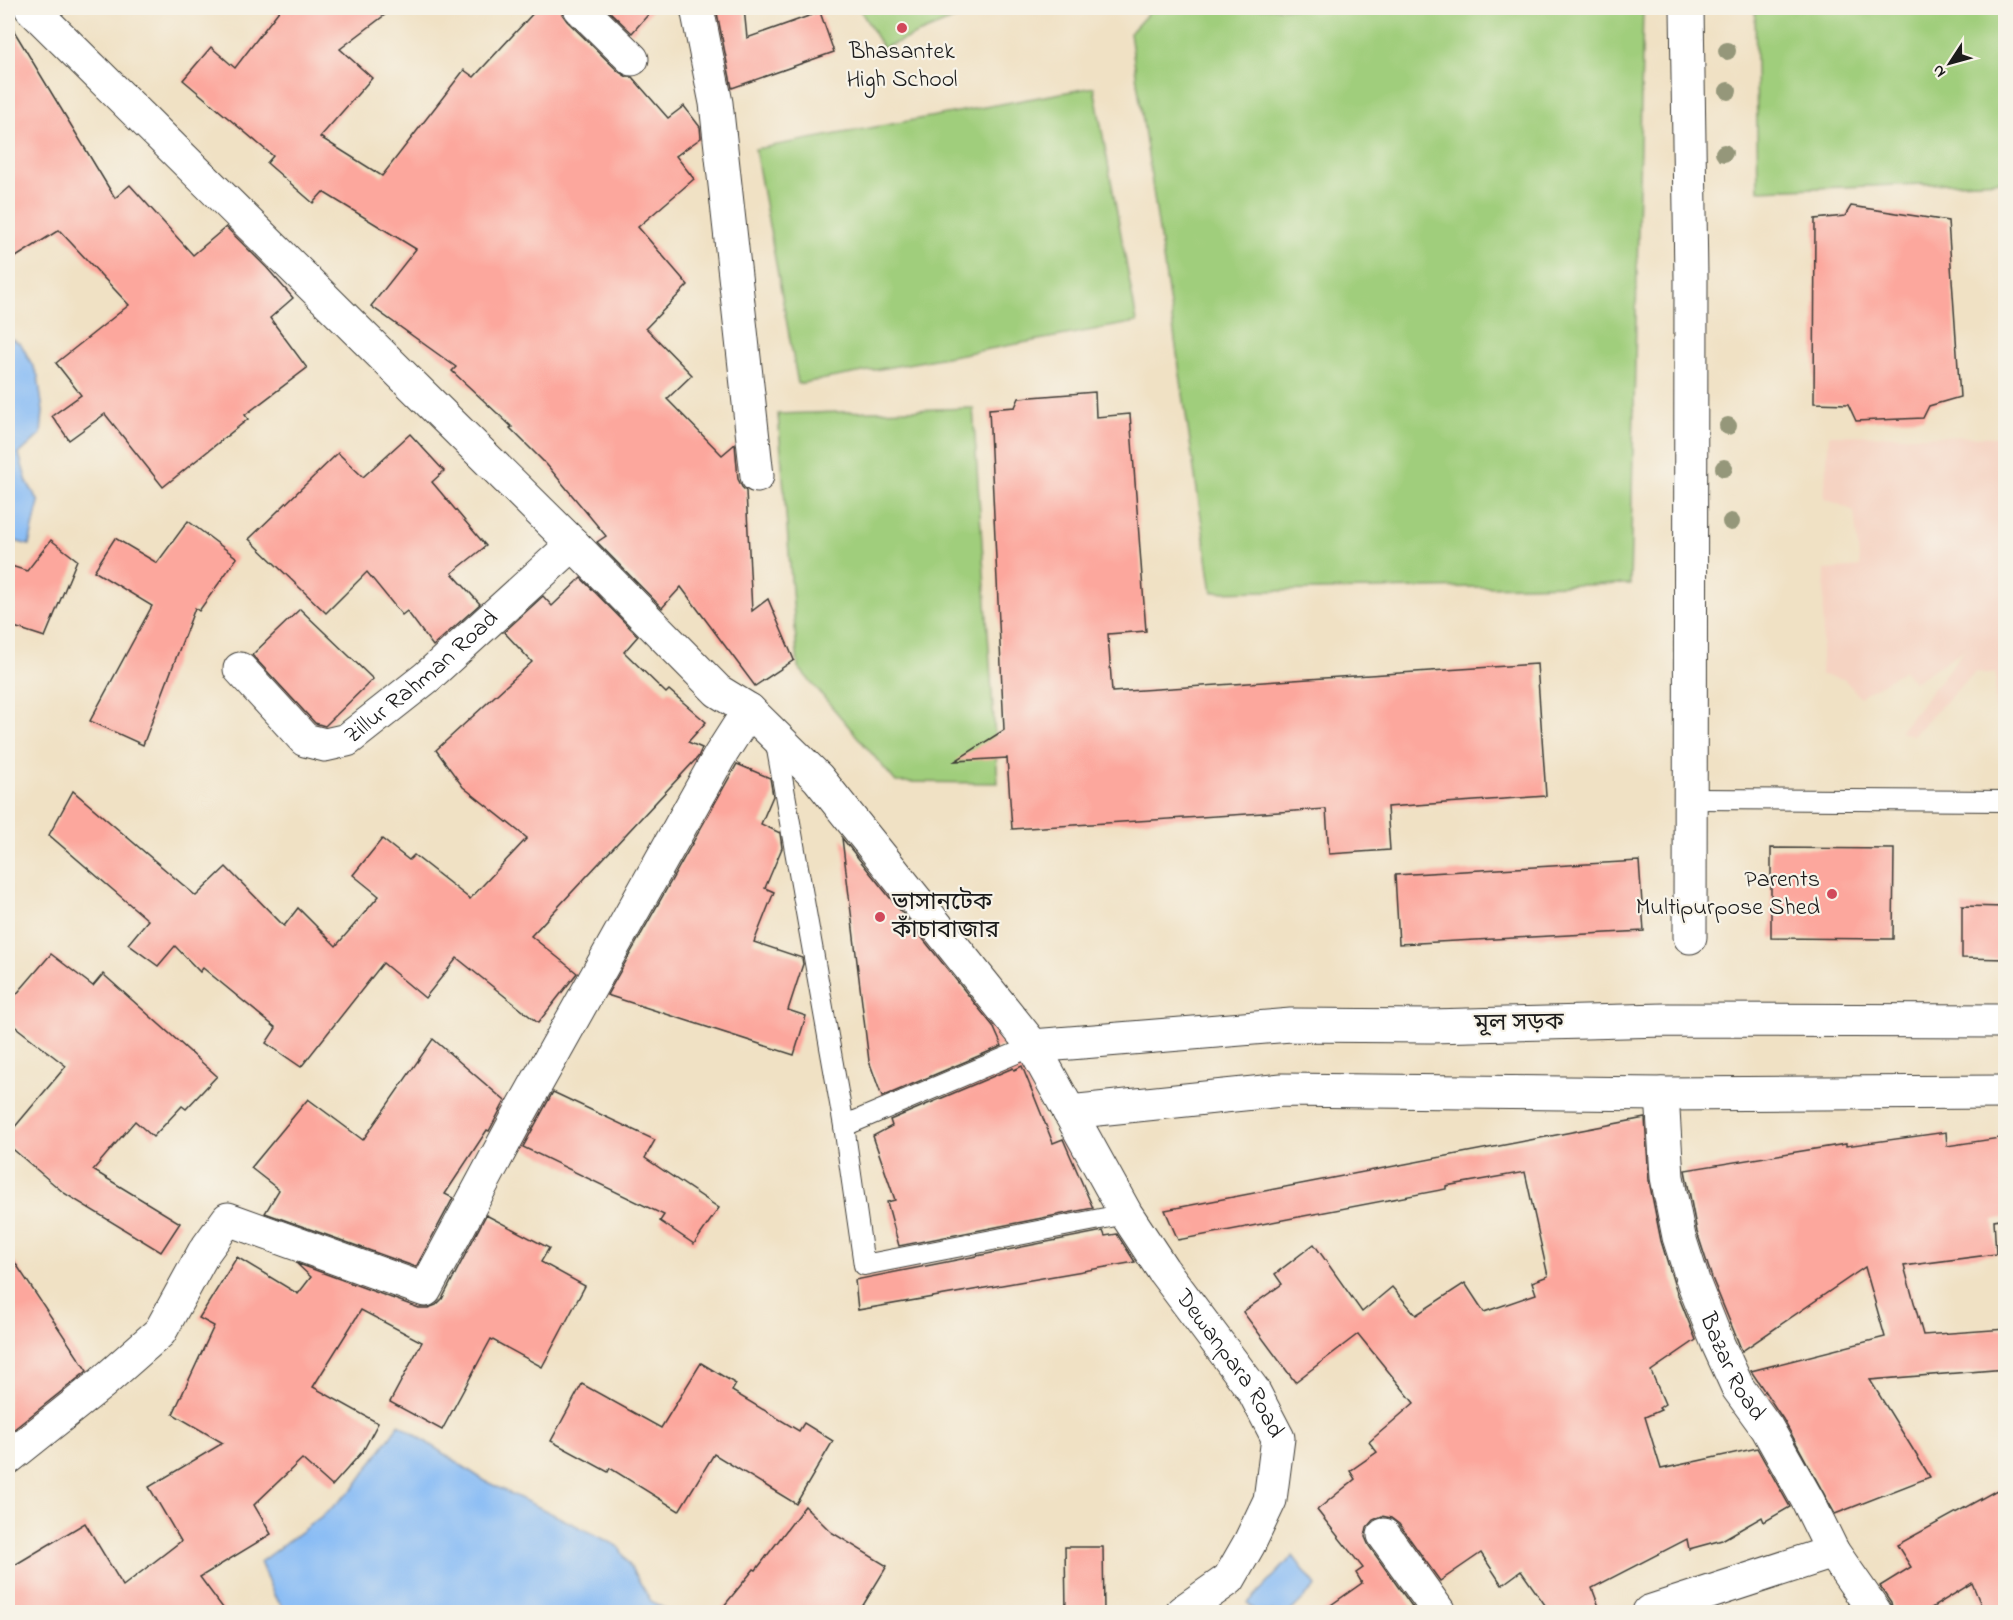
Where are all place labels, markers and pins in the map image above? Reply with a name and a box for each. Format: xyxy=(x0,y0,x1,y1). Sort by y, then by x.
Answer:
marker: Bhasantek High School xyxy=(895,21,909,35)
place label: Bhasantek High School xyxy=(846,35,958,98)
place label: Parents Multipurpose Shed xyxy=(1636,863,1821,926)
place label: ভাসানটেক কাঁচাবাজার xyxy=(891,886,1000,949)
marker: Parents Multipurpose Shed xyxy=(1825,887,1839,901)
marker: ভাসানটেক কাঁচাবাজার xyxy=(873,910,887,924)

